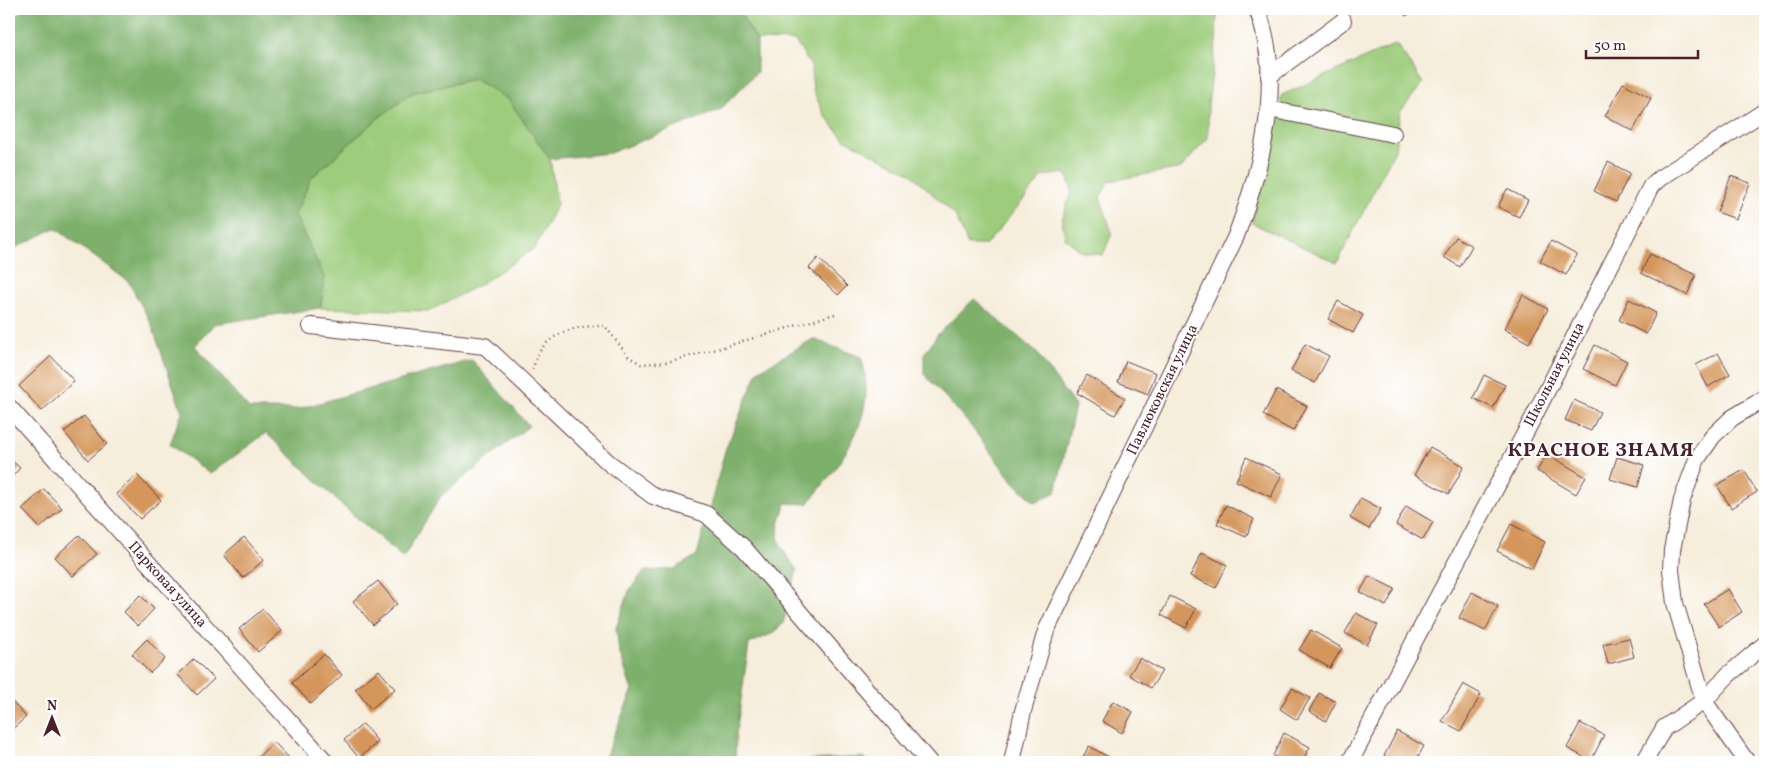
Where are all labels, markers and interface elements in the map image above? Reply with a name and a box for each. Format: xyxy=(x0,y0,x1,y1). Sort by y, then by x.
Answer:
scale bar xyxy=(1586,28,1699,60)
text: 50 m xyxy=(1594,36,1626,57)
street label: Школьная улица xyxy=(1520,319,1590,431)
street label: Павлюковская улица xyxy=(1122,321,1204,459)
district label: КРАСНОЕ ЗНАМЯ xyxy=(1507,437,1695,465)
street label: Парковая улица xyxy=(122,537,212,633)
north arrow xyxy=(28,694,78,744)
text: N xyxy=(47,697,57,716)

